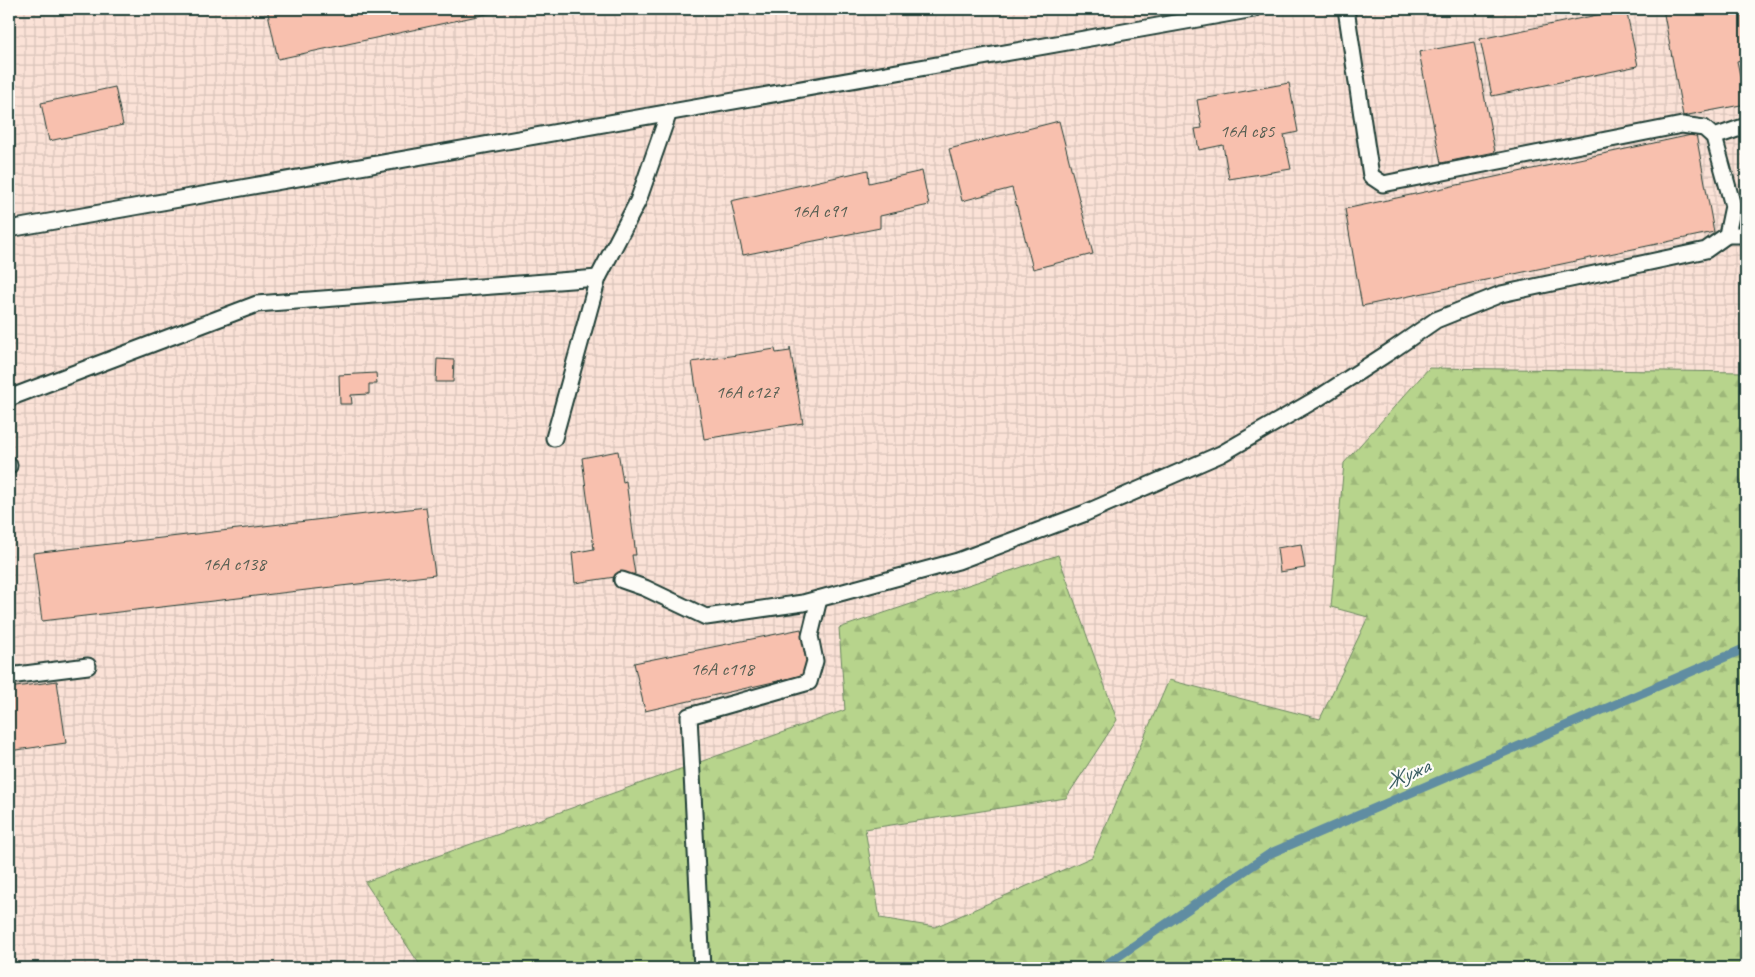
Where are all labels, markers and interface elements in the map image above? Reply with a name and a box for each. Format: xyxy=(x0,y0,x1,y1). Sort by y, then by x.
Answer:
house number: 16А с85 xyxy=(1219,119,1276,143)
house number: 16А с91 xyxy=(791,199,848,223)
house number: 16А с127 xyxy=(715,380,780,404)
house number: 16А с138 xyxy=(202,552,268,576)
house number: 16А с118 xyxy=(690,657,756,681)
water label: Жужа xyxy=(1380,751,1436,796)

